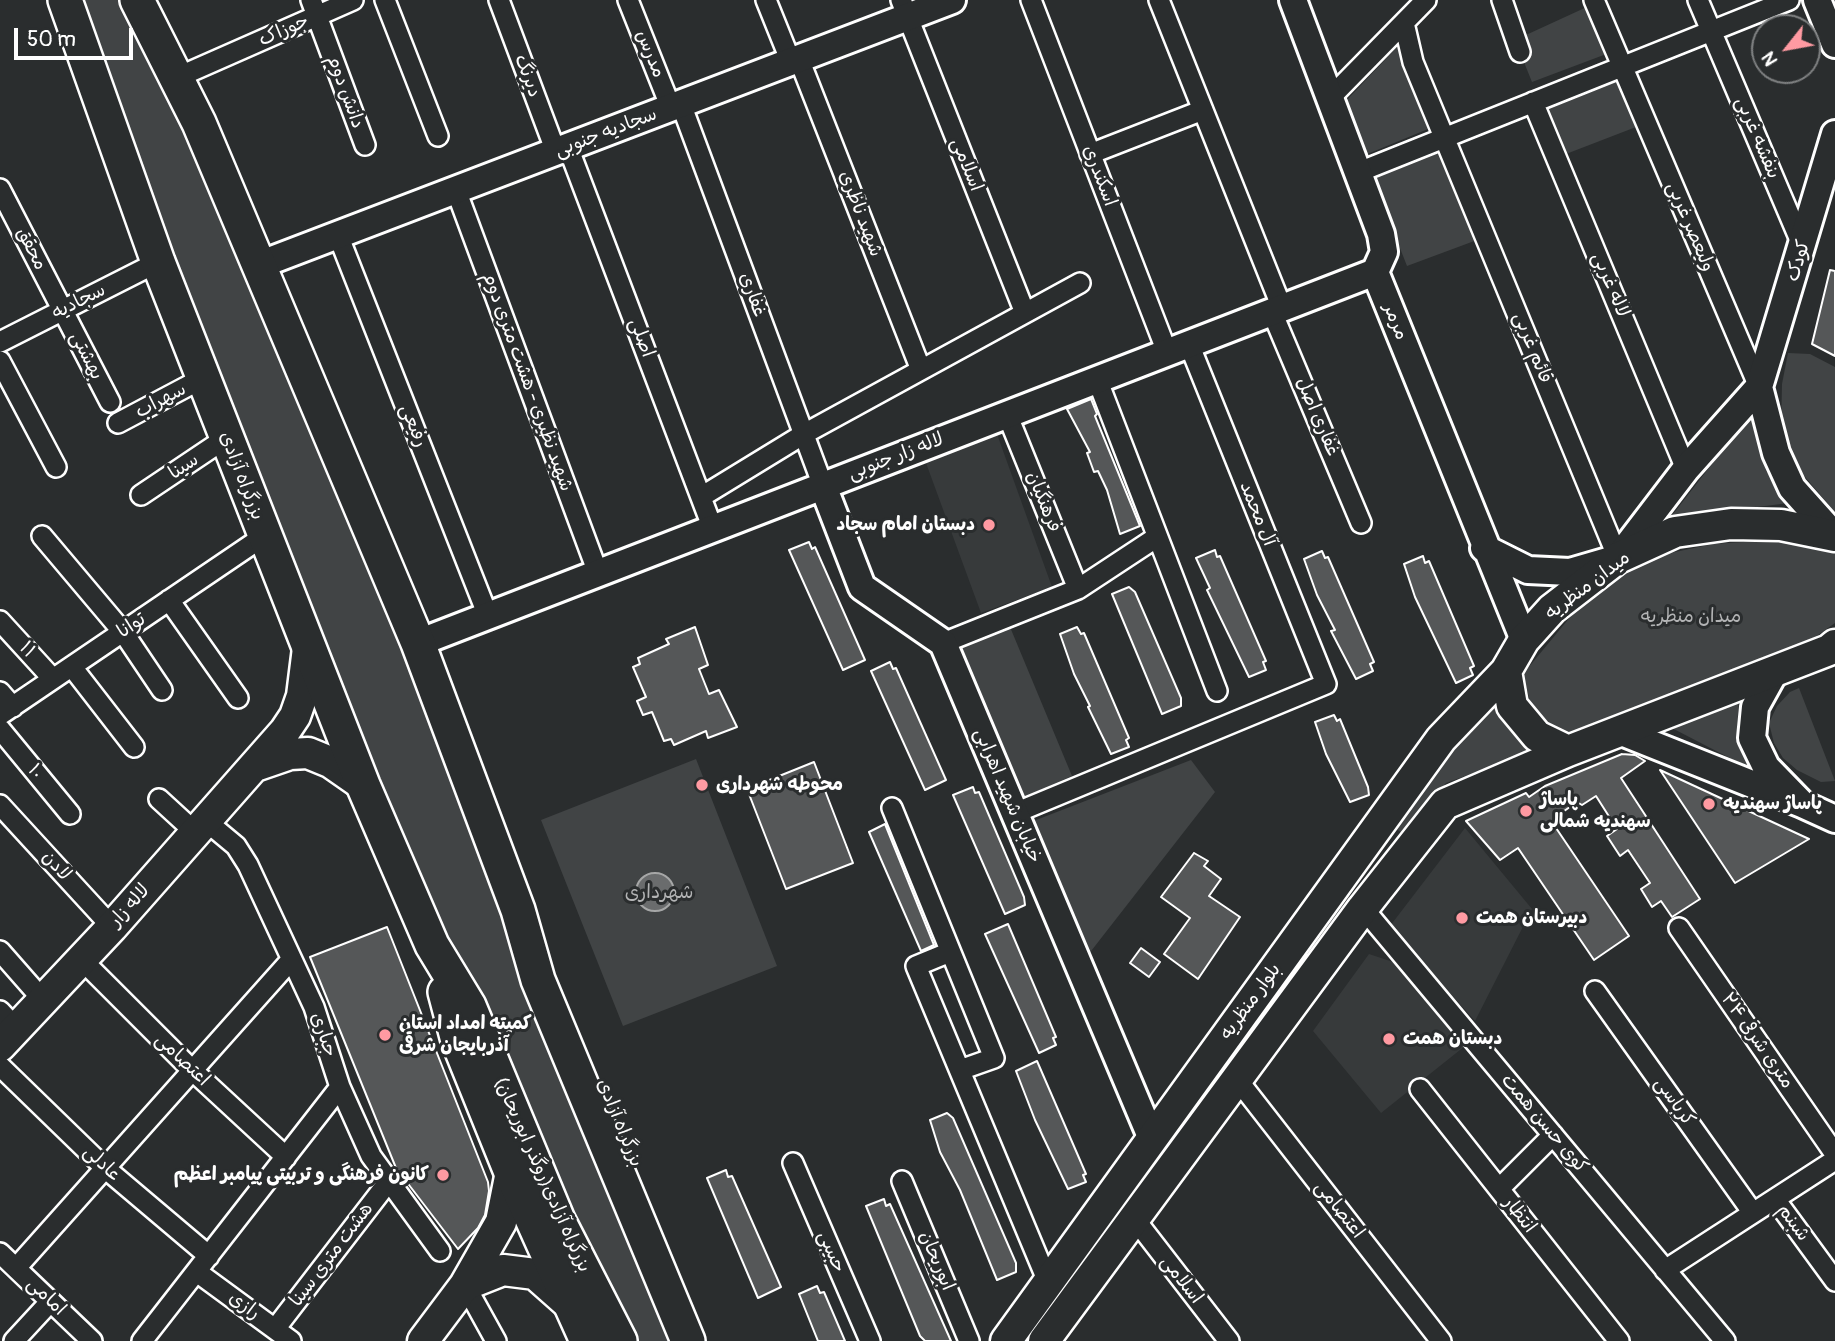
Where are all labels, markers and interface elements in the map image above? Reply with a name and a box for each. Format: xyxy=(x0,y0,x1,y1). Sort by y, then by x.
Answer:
street label: جوزاک xyxy=(255,10,313,52)
scale bar xyxy=(18,14,136,58)
north arrow xyxy=(1751,14,1821,84)
text: 50 m xyxy=(27,26,76,53)
street label: مدرس xyxy=(630,27,670,81)
text: N xyxy=(1756,47,1783,70)
street label: دیرنگ xyxy=(508,51,546,101)
street label: دانش دوم xyxy=(321,52,369,132)
street label: بنفشه غربی xyxy=(1730,94,1784,182)
street label: سجادیه جنوبی xyxy=(552,103,660,163)
street label: اسلامی xyxy=(945,135,987,195)
street label: اسکندری xyxy=(1077,142,1121,210)
street label: شهید ناظری xyxy=(833,168,887,260)
street label: ولیعصر غربی xyxy=(1661,179,1719,275)
street label: محقق xyxy=(11,224,51,274)
street label: کودک xyxy=(1782,237,1816,285)
street label: لاله غربی xyxy=(1586,249,1634,321)
street label: شهید نظیری - هشت متری دوم xyxy=(477,269,577,495)
street label: غفاری xyxy=(734,270,770,320)
street label: سجادیه xyxy=(48,279,110,325)
street label: مرمر xyxy=(1377,301,1413,343)
street label: قائم غربی xyxy=(1507,309,1557,387)
street label: اصلی xyxy=(623,315,659,361)
street label: بهشتی xyxy=(64,328,108,384)
street label: غفاری اصل xyxy=(1290,374,1344,460)
street label: سهراب xyxy=(132,378,190,424)
street label: رفیعی xyxy=(394,401,432,451)
street label: لاله زار جنوبی xyxy=(845,428,947,486)
street label: بزرگراه آزادی xyxy=(214,429,268,523)
street label: سینا xyxy=(165,449,203,485)
street label: فرهنگیان xyxy=(1021,468,1065,536)
street label: آل محمد xyxy=(1234,478,1280,550)
place label: دبستان امام سجاد xyxy=(836,514,975,536)
marker: دبستان امام سجاد xyxy=(981,517,997,533)
street label: ميدان منظریه xyxy=(1541,547,1635,625)
park label: میدان منظریه xyxy=(1641,606,1741,628)
street label: توانا xyxy=(113,608,151,644)
street label: ۱۱ xyxy=(14,637,40,663)
street label: خیابان شهید اهرابی xyxy=(968,725,1046,867)
street label: ۱۰ xyxy=(22,760,48,784)
place label: محوطه شهرداری xyxy=(716,774,843,796)
marker: محوطه شهرداری xyxy=(694,777,710,793)
place label: پاساژ سهندیه شمالی xyxy=(1540,789,1651,833)
place label: پاساژ سهندیه xyxy=(1723,793,1822,815)
marker: پاساژ سهندیه xyxy=(1701,796,1717,812)
marker: پاساژ سهندیه شمالی xyxy=(1518,803,1534,819)
street label: لادن xyxy=(37,846,75,886)
street label: لاله زار xyxy=(105,880,155,932)
park label: شهرداری xyxy=(625,882,693,904)
place label: دبیرستان همت xyxy=(1476,907,1587,929)
marker: دبیرستان همت xyxy=(1454,910,1470,926)
street label: بلوار منظریه xyxy=(1216,959,1286,1045)
street label: ۲۴ متری شرقی xyxy=(1716,989,1798,1093)
street label: جباری xyxy=(305,1010,341,1060)
place label: کمیته امداد استان آذربایجان شرقی xyxy=(399,1013,532,1057)
marker: کمیته امداد استان آذربایجان شرقی xyxy=(377,1027,393,1043)
place label: دبستان همت xyxy=(1403,1028,1502,1050)
street label: اعتصامی xyxy=(150,1029,214,1091)
marker: دبستان همت xyxy=(1381,1031,1397,1047)
street label: کوی حسن همت xyxy=(1496,1070,1592,1178)
street label: کرباسی xyxy=(1649,1073,1699,1131)
street label: بزرگراه آزادی(روگذر ابوریحان) xyxy=(489,1074,595,1276)
street label: بزرگراه آزادی xyxy=(591,1076,647,1170)
street label: عادلی xyxy=(78,1141,126,1187)
place label: کانون فرهنگی و تربیتی پیامبر اعظم xyxy=(174,1164,429,1186)
marker: کانون فرهنگی و تربیتی پیامبر اعظم xyxy=(435,1167,451,1183)
street label: اعتصامی xyxy=(1309,1177,1369,1243)
street label: انتظار xyxy=(1497,1192,1541,1238)
street label: هشت متری سینا xyxy=(285,1198,379,1312)
street label: شبنم xyxy=(1772,1200,1814,1246)
street label: حبیبی xyxy=(812,1228,850,1276)
street label: ابوریحان xyxy=(913,1228,959,1294)
street label: اسلامی xyxy=(1155,1251,1207,1309)
street label: امامی xyxy=(22,1273,70,1321)
street label: رازی xyxy=(224,1287,264,1325)

